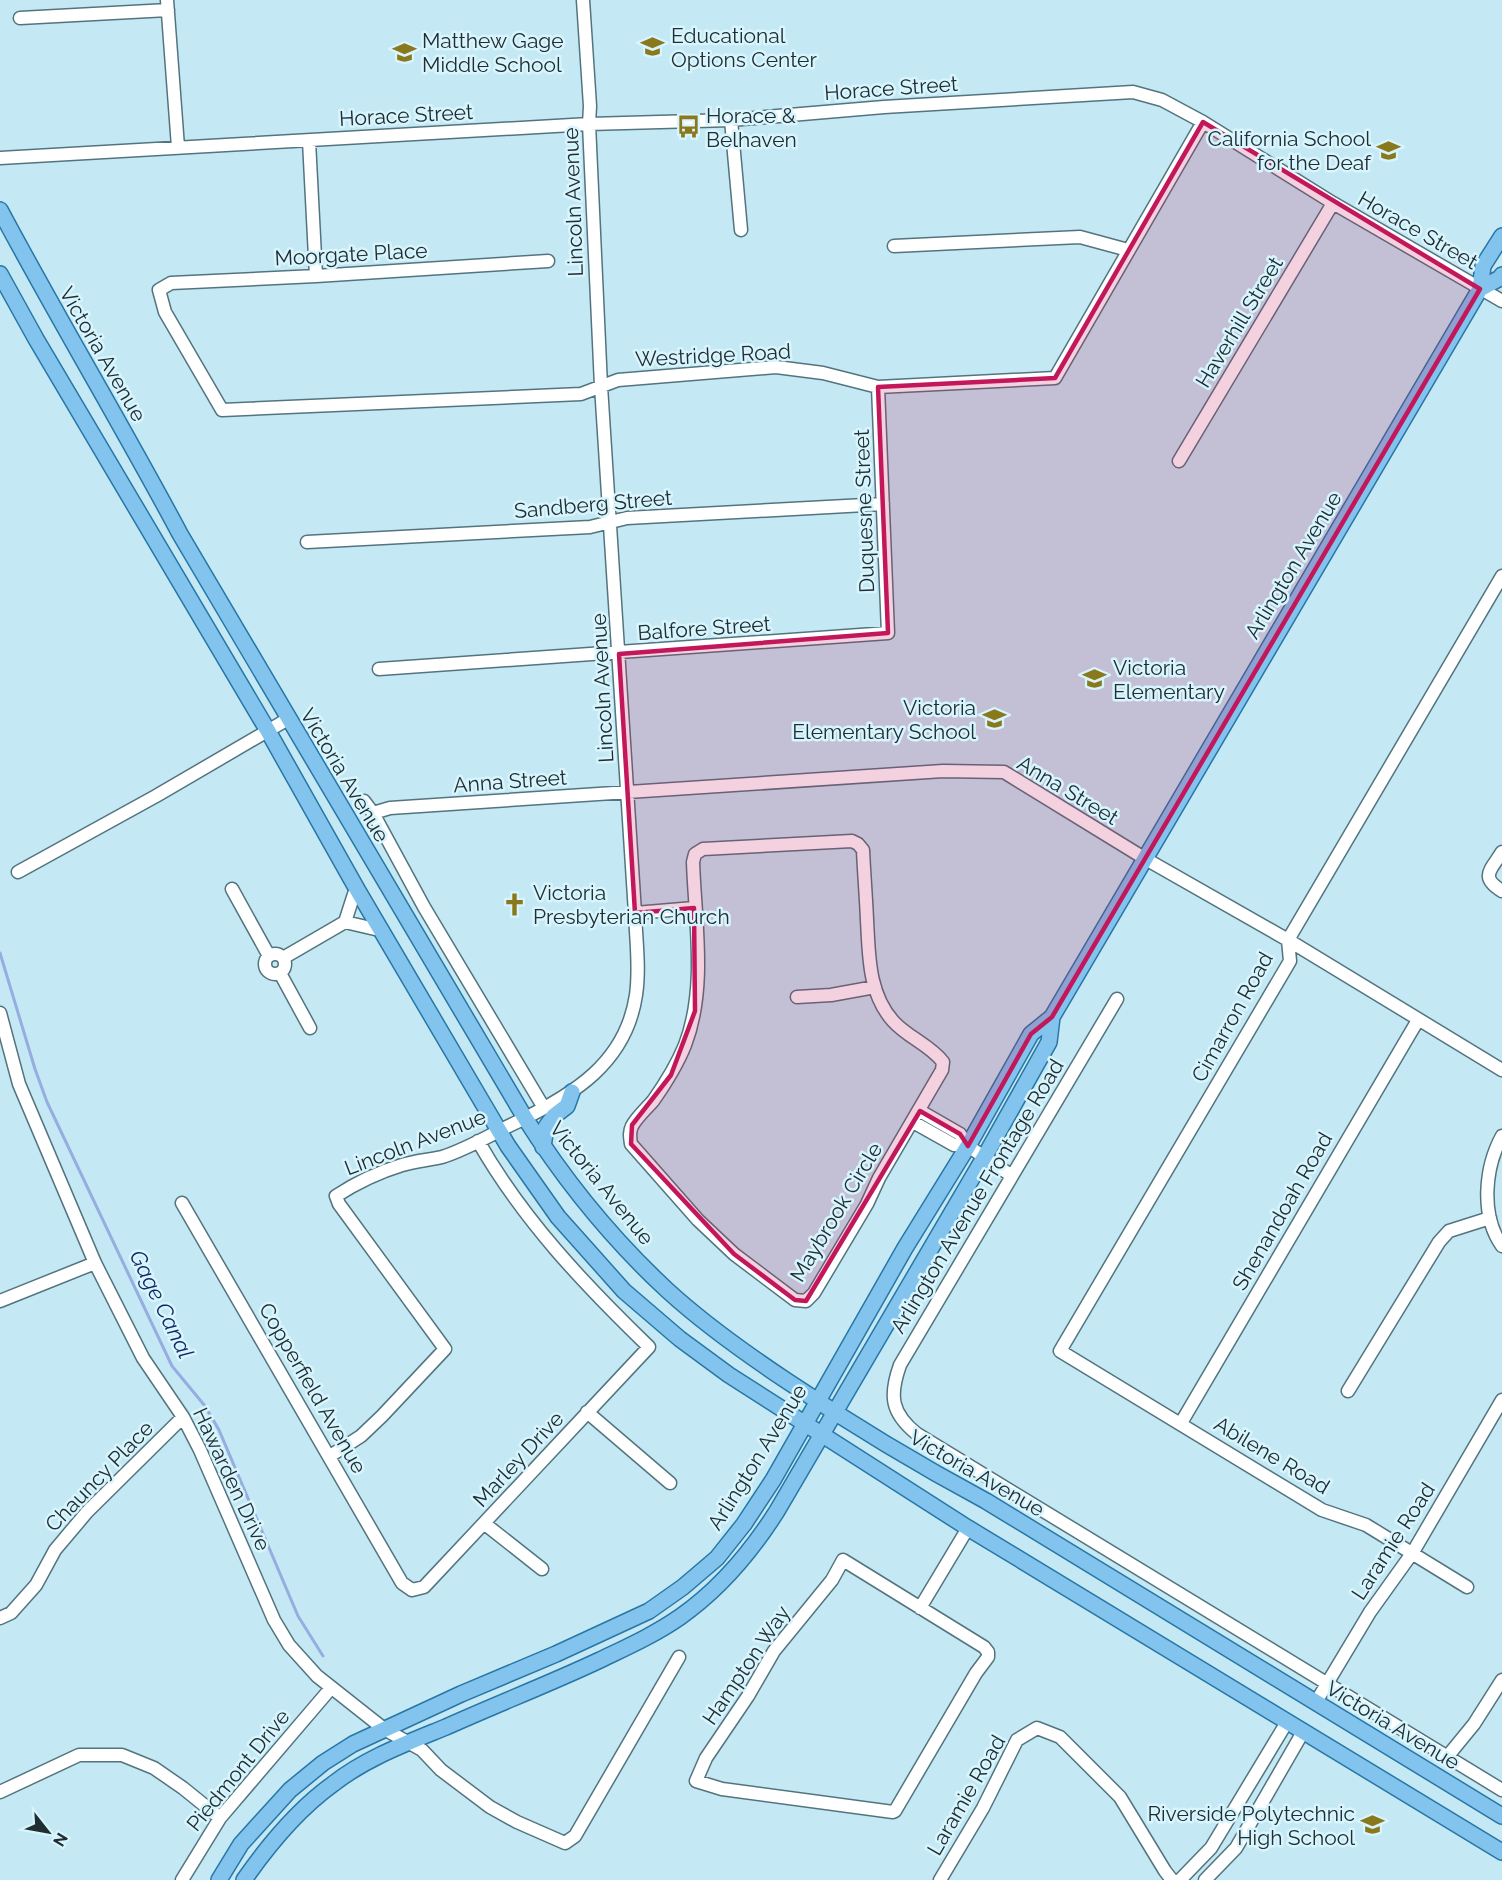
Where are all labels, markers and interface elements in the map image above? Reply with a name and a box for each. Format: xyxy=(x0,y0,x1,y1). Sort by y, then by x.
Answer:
place label: Educational Options Center xyxy=(671,23,817,72)
place label: Matthew Gage Middle School xyxy=(422,28,564,77)
school or university icon: Educational Options Center xyxy=(640,34,666,60)
school or university icon: Matthew Gage Middle School xyxy=(391,39,417,65)
street label: Horace Street xyxy=(823,71,959,105)
street label: Horace Street xyxy=(338,99,474,131)
place label: Horace & Belhaven xyxy=(706,103,797,152)
bus stop icon: Horace & Belhaven xyxy=(675,114,701,140)
place label: California School for the Deaf xyxy=(1208,126,1372,175)
street label: Lincoln Avenue xyxy=(558,127,588,277)
school or university icon: California School for the Deaf xyxy=(1376,137,1402,163)
street label: Horace Street xyxy=(1354,186,1482,274)
street label: Moorgate Place xyxy=(274,238,428,270)
street label: Haverhill Street xyxy=(1190,252,1288,392)
street label: Victoria Avenue xyxy=(54,282,152,426)
street label: Westridge Road xyxy=(634,338,792,372)
street label: Duquesne Street xyxy=(849,429,879,593)
street label: Sandberg Street xyxy=(513,485,673,523)
street label: Arlington Avenue xyxy=(1239,487,1347,643)
street label: Balfore Street xyxy=(637,611,771,645)
street label: Lincoln Avenue xyxy=(586,613,618,763)
place label: Victoria Elementary xyxy=(1113,655,1225,704)
school or university icon: Victoria Elementary xyxy=(1082,666,1108,692)
place label: Victoria Elementary School xyxy=(792,695,976,744)
street label: Victoria Avenue xyxy=(295,704,395,846)
school or university icon: Victoria Elementary School xyxy=(981,706,1007,732)
street label: Anna Street xyxy=(1013,750,1123,830)
street label: Anna Street xyxy=(452,765,568,797)
place label: Victoria Presbyterian Church xyxy=(533,880,730,929)
church icon: Victoria Presbyterian Church xyxy=(502,891,528,917)
street label: Cimarron Road xyxy=(1186,948,1278,1086)
street label: Arlington Avenue Frontage Road xyxy=(885,1054,1069,1338)
street label: Lincoln Avenue xyxy=(341,1104,489,1180)
street label: Victoria Avenue xyxy=(545,1116,659,1250)
street label: Shenandoah Road xyxy=(1227,1128,1337,1294)
street label: Maybrook Circle xyxy=(785,1138,887,1286)
water label: Gage Canal xyxy=(125,1246,199,1363)
street label: Copperfield Avenue xyxy=(254,1298,372,1478)
street label: Arlington Avenue xyxy=(702,1380,812,1534)
street label: Hawarden Drive xyxy=(188,1404,276,1554)
street label: Marley Drive xyxy=(468,1406,568,1512)
street label: Abilene Road xyxy=(1210,1411,1334,1499)
street label: Chauncy Place xyxy=(40,1415,158,1537)
street label: Victoria Avenue xyxy=(905,1424,1049,1522)
street label: Laramie Road xyxy=(1346,1478,1440,1604)
street label: Hampton Way xyxy=(697,1601,795,1729)
street label: Victoria Avenue xyxy=(1322,1675,1464,1775)
street label: Piedmont Drive xyxy=(181,1704,295,1836)
street label: Laramie Road xyxy=(922,1731,1010,1859)
place label: Riverside Polytechnic High School xyxy=(1147,1801,1355,1850)
north arrow xyxy=(18,1802,78,1862)
school or university icon: Riverside Polytechnic High School xyxy=(1360,1812,1386,1838)
text: N xyxy=(49,1829,72,1850)

